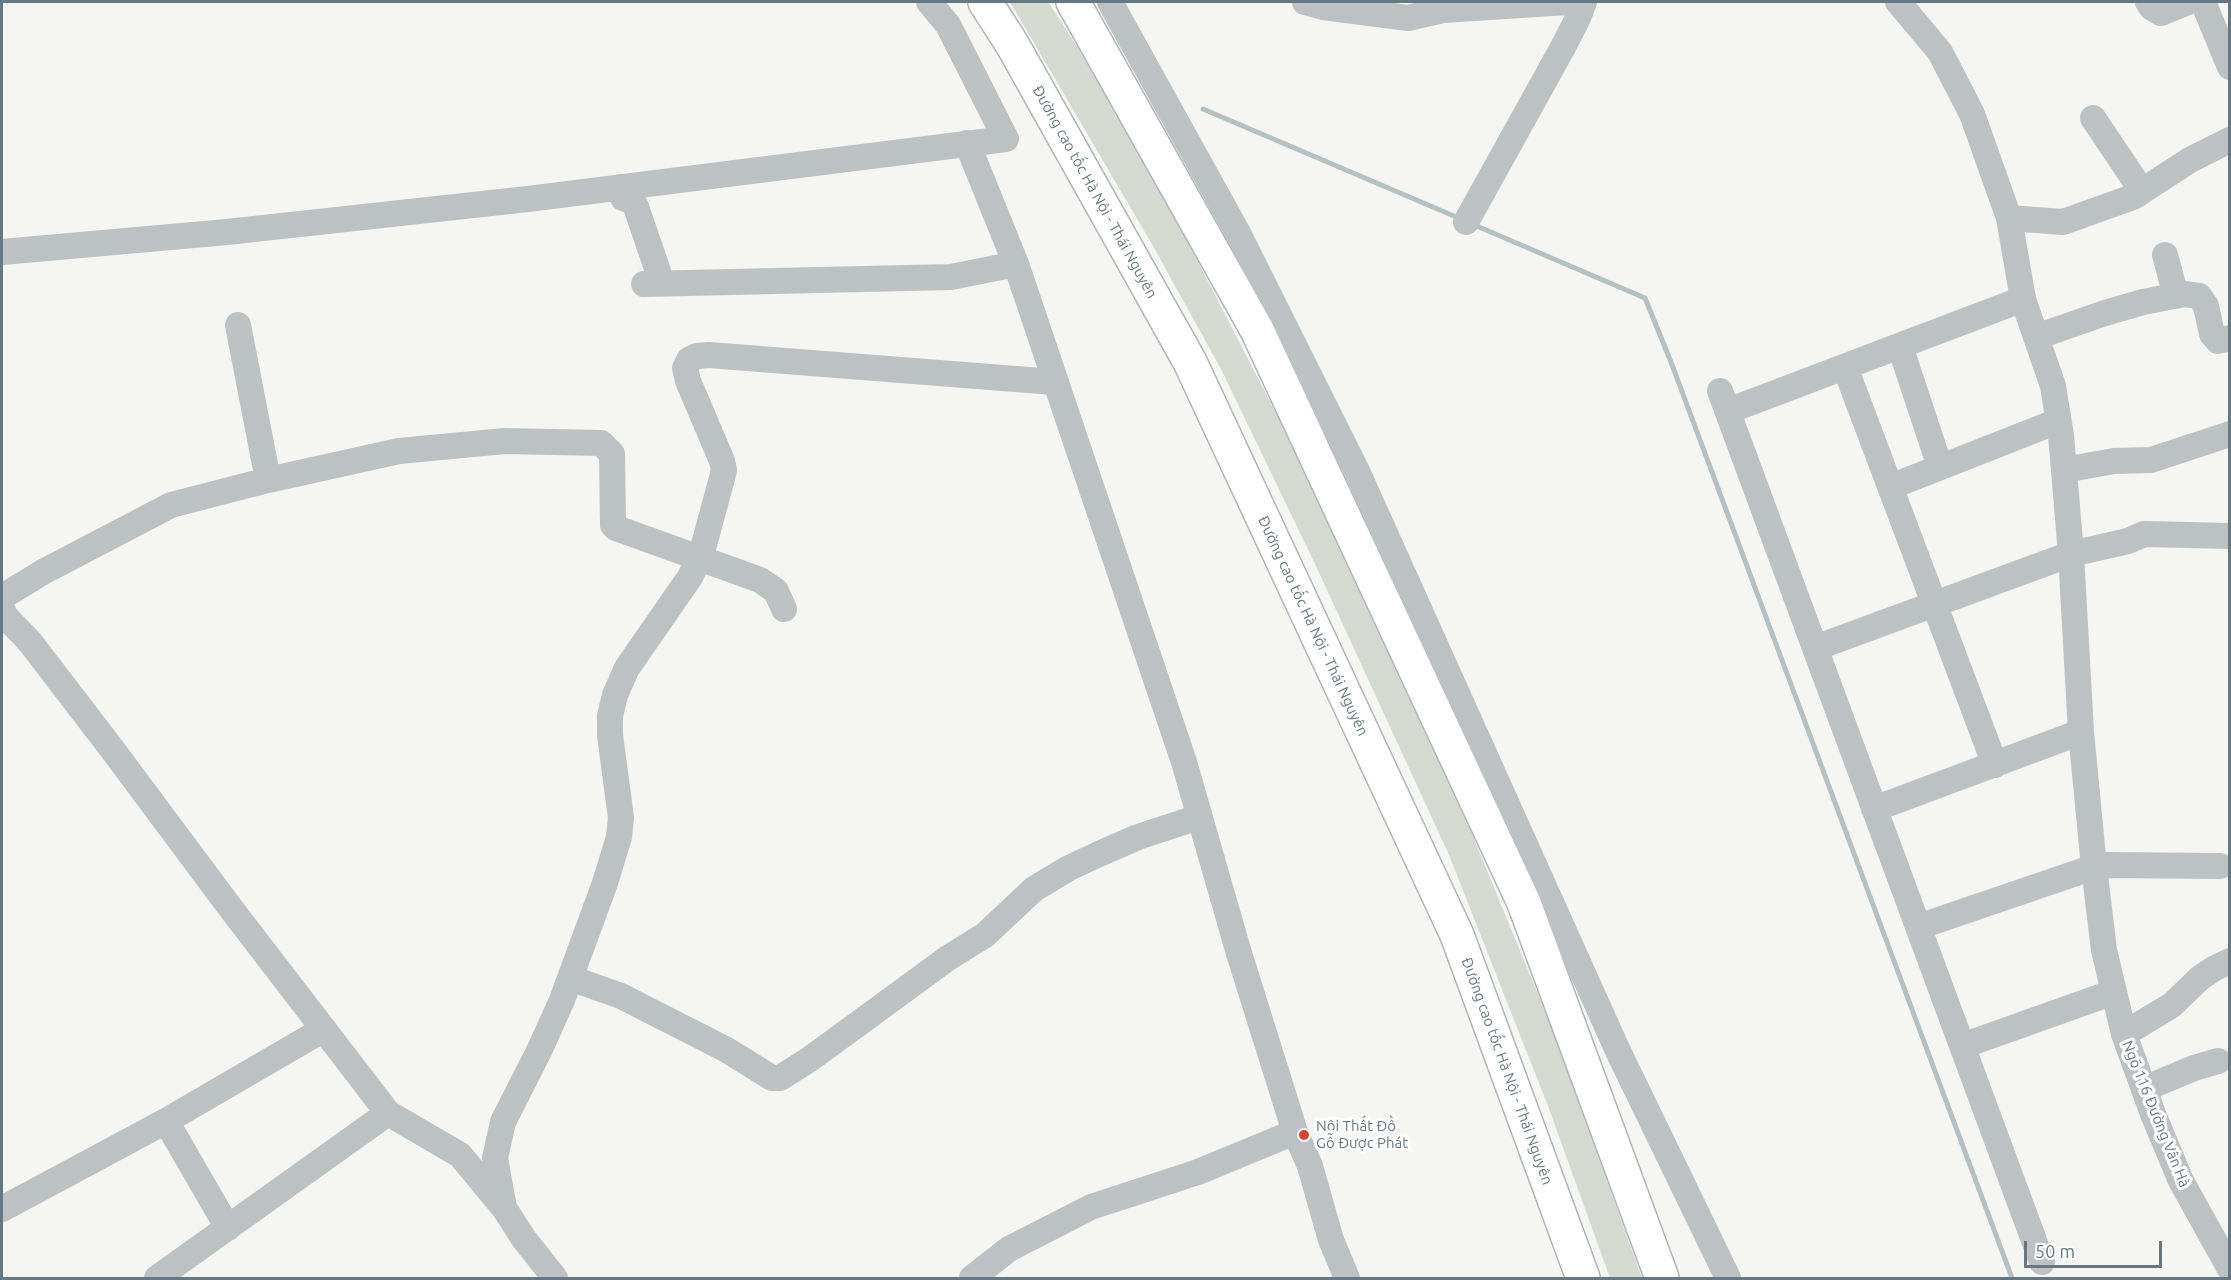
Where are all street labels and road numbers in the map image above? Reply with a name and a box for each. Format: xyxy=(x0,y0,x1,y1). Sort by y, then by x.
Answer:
street label: Đường cao tốc Hà Nội - Thái Nguyên xyxy=(1029,82,1161,302)
street label: Đường cao tốc Hà Nội - Thái Nguyên xyxy=(1254,513,1372,739)
street label: Đường cao tốc Hà Nội - Thái Nguyên xyxy=(1457,955,1557,1187)
street label: Ngõ 116 Đường Vân Hà xyxy=(2118,1038,2194,1190)

